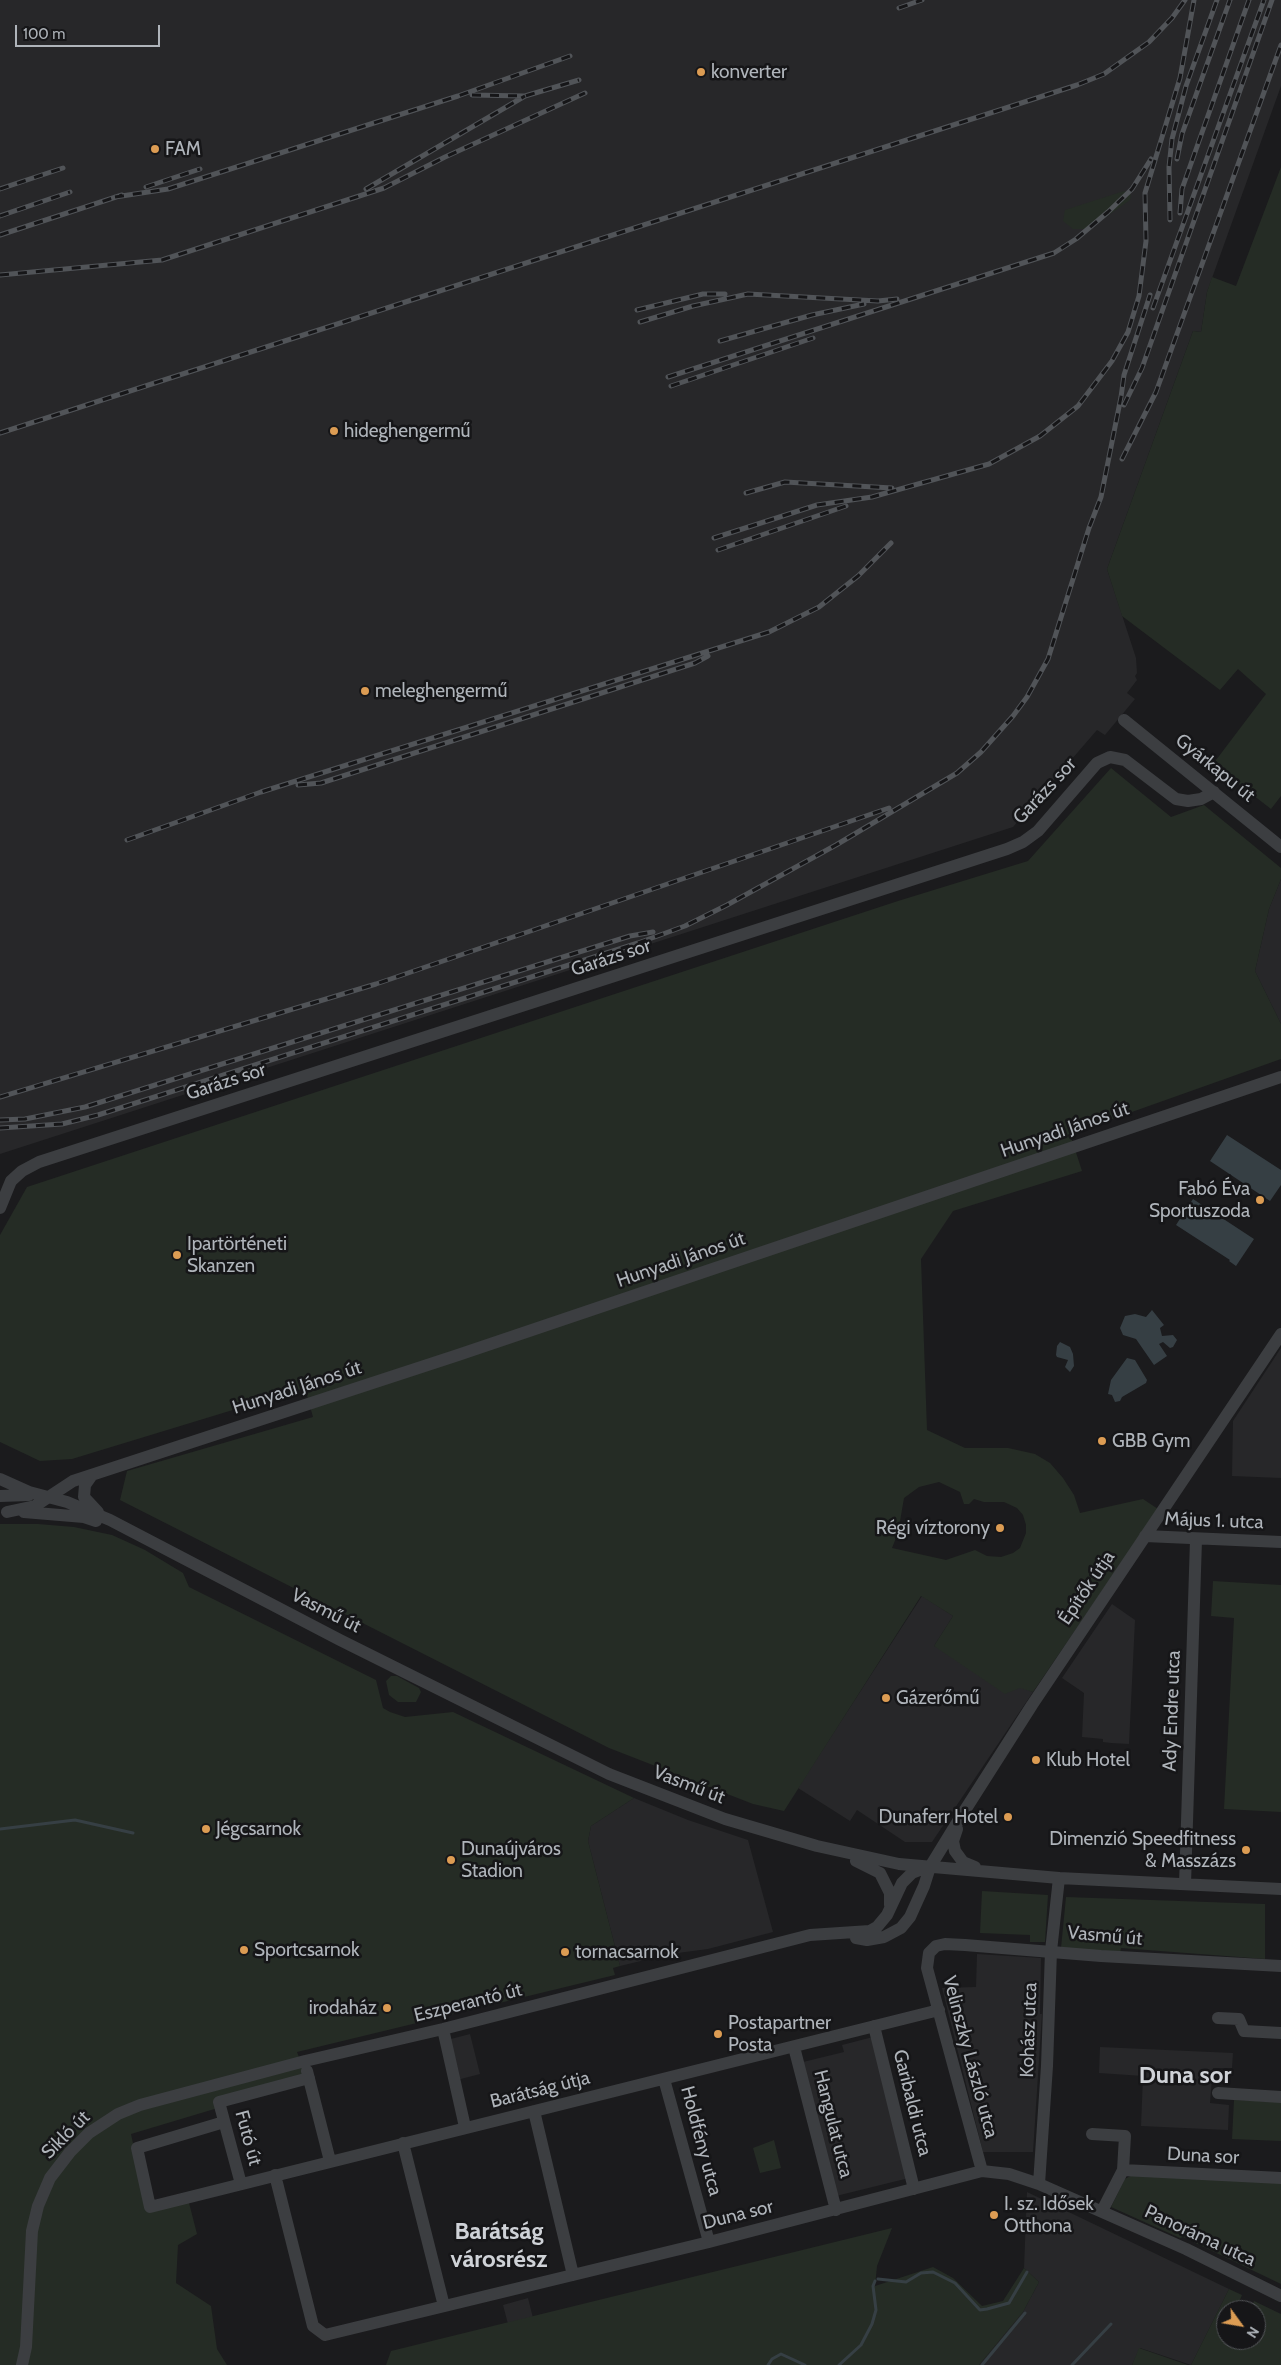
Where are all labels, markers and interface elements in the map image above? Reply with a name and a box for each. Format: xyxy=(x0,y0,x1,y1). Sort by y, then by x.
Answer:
scale bar xyxy=(18,15,162,47)
text: 100 m xyxy=(23,25,65,43)
place label: konverter xyxy=(711,61,787,83)
marker: konverter xyxy=(695,66,707,78)
place label: FAM xyxy=(165,138,201,160)
marker: FAM xyxy=(149,143,161,155)
place label: hideghengermű xyxy=(344,420,471,442)
marker: hideghengermű xyxy=(328,425,340,437)
place label: meleghengermű xyxy=(375,680,507,702)
marker: meleghengermű xyxy=(359,685,371,697)
street label: Gyárkapu út xyxy=(1171,729,1259,807)
street label: Garázs sor xyxy=(1009,753,1081,829)
street label: Garázs sor xyxy=(568,934,654,982)
street label: Garázs sor xyxy=(183,1058,269,1106)
street label: Hunyadi János út xyxy=(998,1097,1132,1163)
place label: Fabó Éva Sportuszoda xyxy=(1149,1178,1250,1222)
marker: Fabó Éva Sportuszoda xyxy=(1254,1194,1266,1206)
street label: Hunyadi János út xyxy=(614,1227,748,1293)
place label: Ipartörténeti Skanzen xyxy=(187,1233,287,1277)
marker: Ipartörténeti Skanzen xyxy=(171,1249,183,1261)
street label: Hunyadi János út xyxy=(230,1356,364,1420)
place label: GBB Gym xyxy=(1112,1430,1190,1452)
marker: GBB Gym xyxy=(1096,1435,1108,1447)
street label: Május 1. utca xyxy=(1164,1508,1264,1534)
place label: Régi víztorony xyxy=(876,1517,990,1539)
marker: Régi víztorony xyxy=(994,1522,1006,1534)
street label: Építők útja xyxy=(1054,1547,1120,1629)
street label: Vasmű út xyxy=(287,1584,365,1638)
street label: Ady Endre utca xyxy=(1158,1650,1186,1772)
place label: Gázerőmű xyxy=(896,1687,979,1709)
marker: Gázerőmű xyxy=(880,1692,892,1704)
place label: Klub Hotel xyxy=(1046,1749,1130,1771)
marker: Klub Hotel xyxy=(1030,1754,1042,1766)
street label: Vasmű út xyxy=(650,1761,728,1809)
place label: Dunaferr Hotel xyxy=(879,1806,998,1828)
marker: Dunaferr Hotel xyxy=(1002,1811,1014,1823)
place label: Jégcsarnok xyxy=(216,1818,301,1840)
marker: Jégcsarnok xyxy=(200,1823,212,1835)
place label: Dimenzió Speedfitness & Masszázs xyxy=(1049,1828,1236,1872)
place label: Dunaújváros Stadion xyxy=(461,1838,561,1882)
marker: Dimenzió Speedfitness & Masszázs xyxy=(1240,1844,1252,1856)
marker: Dunaújváros Stadion xyxy=(445,1854,457,1866)
street label: Vasmű út xyxy=(1067,1921,1143,1951)
place label: Sportcsarnok xyxy=(254,1939,360,1961)
place label: tornacsarnok xyxy=(575,1941,679,1963)
marker: Sportcsarnok xyxy=(238,1944,250,1956)
marker: tornacsarnok xyxy=(559,1946,571,1958)
street label: Velinszky László utca xyxy=(937,1973,1003,2141)
street label: Eszperantó út xyxy=(412,1979,524,2027)
street label: Kohász utca xyxy=(1016,1982,1042,2078)
place label: irodaház xyxy=(309,1997,377,2019)
marker: irodaház xyxy=(381,2002,393,2014)
place label: Postapartner Posta xyxy=(728,2012,831,2056)
marker: Postapartner Posta xyxy=(712,2028,724,2040)
street label: Garibaldi utca xyxy=(888,2047,936,2159)
district label: Duna sor xyxy=(1139,2062,1231,2090)
street label: Barátság útja xyxy=(488,2067,592,2113)
street label: Hangulat utca xyxy=(809,2068,857,2180)
street label: Holdfény utca xyxy=(675,2084,727,2198)
street label: Sikló út xyxy=(37,2106,95,2164)
street label: Futó út xyxy=(230,2108,266,2168)
street label: Duna sor xyxy=(1166,2143,1240,2169)
place label: I. sz. Idősek Otthona xyxy=(1004,2193,1094,2237)
street label: Duna sor xyxy=(700,2195,776,2235)
street label: Panoráma utca xyxy=(1141,2200,1259,2272)
marker: I. sz. Idősek Otthona xyxy=(988,2209,1000,2221)
district label: Barátság városrész xyxy=(451,2218,547,2274)
north arrow xyxy=(1216,2300,1266,2350)
text: N xyxy=(1243,2323,1263,2341)

